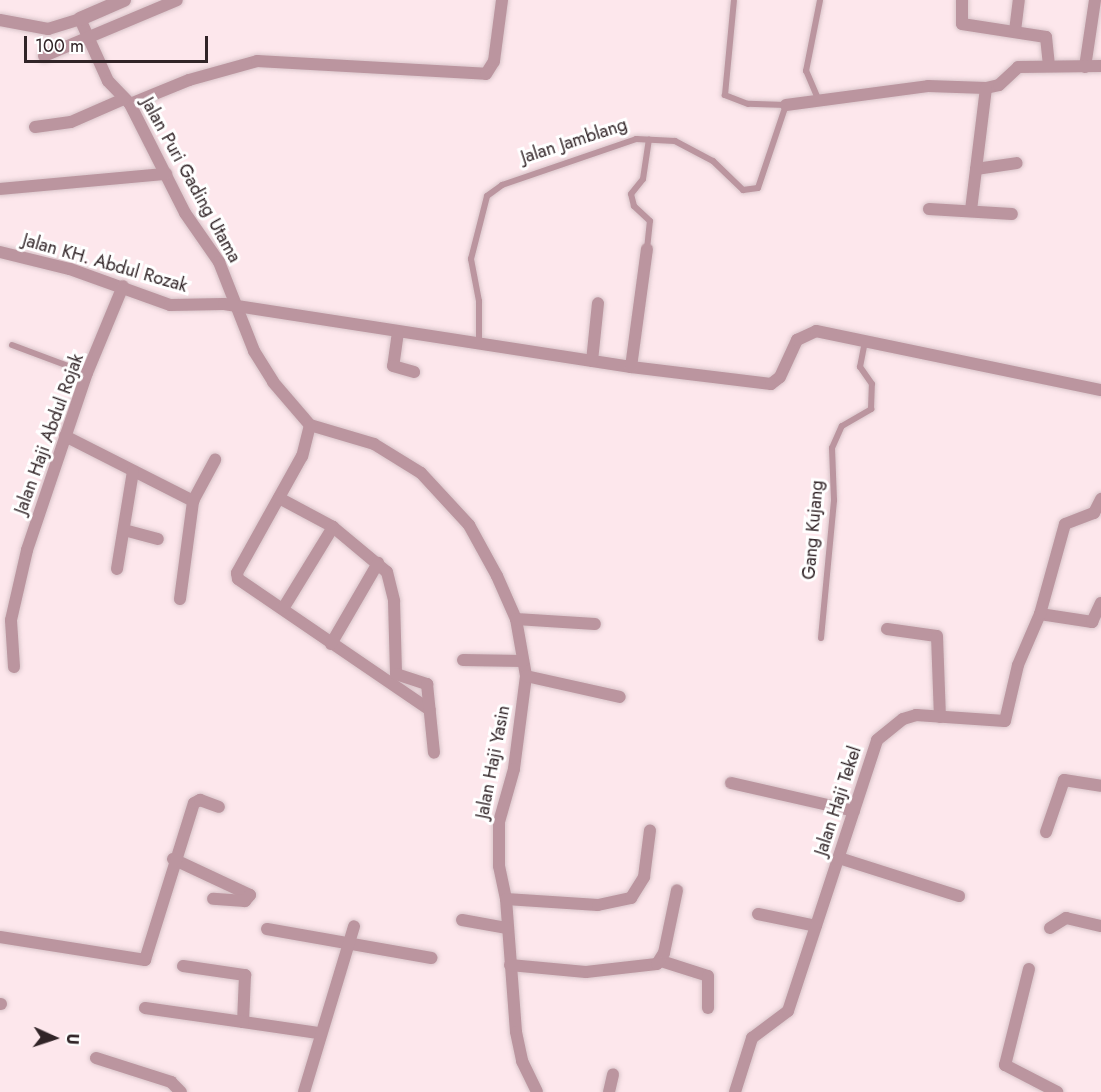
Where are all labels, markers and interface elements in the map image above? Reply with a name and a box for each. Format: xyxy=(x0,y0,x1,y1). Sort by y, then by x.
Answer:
scale bar xyxy=(27,24,212,62)
text: 100 m xyxy=(35,33,84,59)
street label: Jalan Puri Gading Utama xyxy=(137,94,245,266)
street label: Jalan Jamblang xyxy=(518,114,630,168)
street label: Jalan KH. Abdul Rozak xyxy=(20,229,190,297)
street label: Jalan Haji Abdul Rojak xyxy=(10,351,88,517)
street label: Gang Kujang xyxy=(798,479,828,581)
street label: Jalan Haji Yasin xyxy=(471,703,515,821)
street label: Jalan Haji Tekel xyxy=(810,744,866,858)
north arrow xyxy=(24,1008,84,1068)
text: U xyxy=(61,1033,84,1045)

